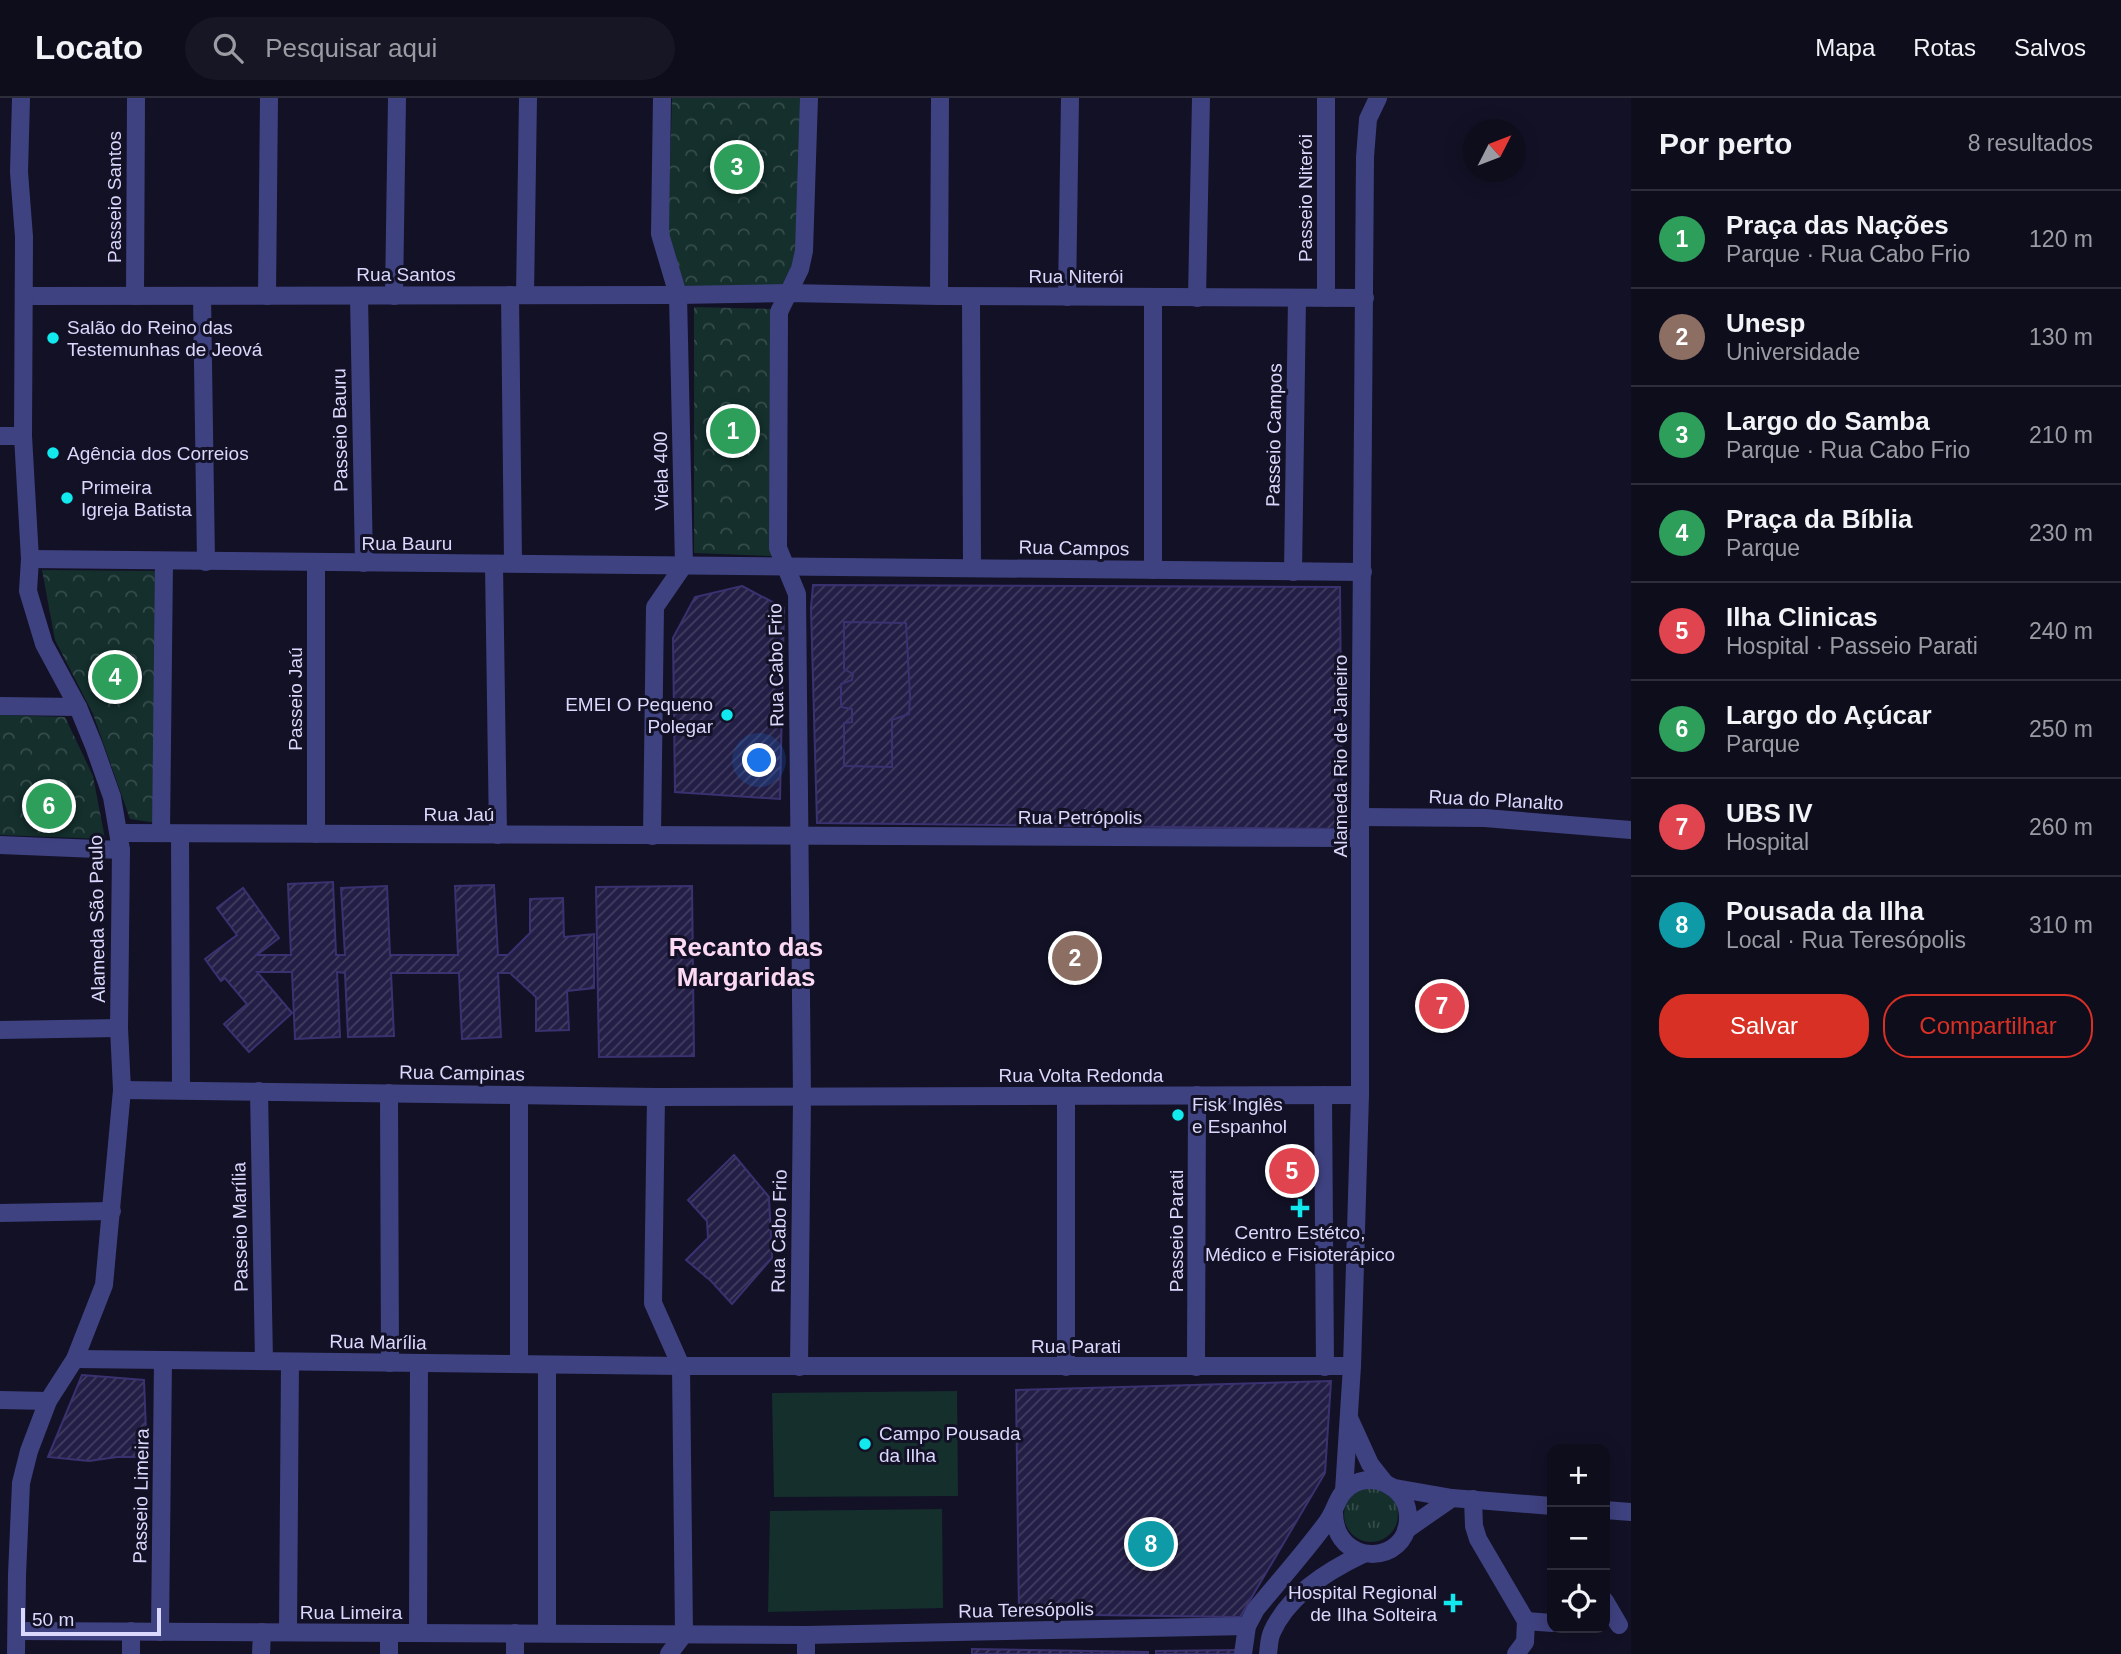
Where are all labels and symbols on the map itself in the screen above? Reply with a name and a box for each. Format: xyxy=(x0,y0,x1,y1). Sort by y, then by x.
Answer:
north arrow xyxy=(1463,119,1526,182)
street label: Passeio Santos xyxy=(104,131,125,263)
street label: Passeio Niterói xyxy=(1295,134,1316,262)
pin: 3 xyxy=(714,141,760,193)
street label: Rua Santos xyxy=(356,264,456,285)
street label: Rua Niterói xyxy=(1028,266,1124,287)
place label: Salão do Reino das Testemunhas de Jeová xyxy=(67,317,263,360)
marker: Salão do Reino das Testemunhas de Jeová xyxy=(45,330,61,346)
street label: Passeio Campos xyxy=(1262,363,1286,507)
street label: Passeio Bauru xyxy=(328,368,352,492)
pin: 1 xyxy=(710,405,756,457)
street label: Viela 400 xyxy=(650,431,672,511)
place label: Agência dos Correios xyxy=(67,443,249,464)
marker: Agência dos Correios xyxy=(45,445,61,461)
place label: Primeira Igreja Batista xyxy=(81,477,192,520)
marker: Primeira Igreja Batista xyxy=(59,490,75,506)
street label: Rua Bauru xyxy=(362,533,452,554)
street label: Rua Campos xyxy=(1018,537,1130,559)
street label: Rua Cabo Frio xyxy=(764,603,788,727)
street label: Passeio Jaú xyxy=(285,647,306,751)
pin: 4 xyxy=(92,651,138,703)
street label: Alameda Rio de Janeiro xyxy=(1330,655,1351,857)
place label: EMEI O Pequeno Polegar xyxy=(565,694,714,737)
marker: EMEI O Pequeno Polegar xyxy=(719,707,735,723)
your location xyxy=(742,743,776,777)
pin: 6 xyxy=(26,780,72,832)
street label: Rua do Planalto xyxy=(1428,786,1564,814)
street label: Rua Jaú xyxy=(424,804,494,825)
street label: Rua Petrópolis xyxy=(1018,807,1142,828)
street label: Alameda São Paulo xyxy=(85,835,109,1003)
district label: Recanto das Margaridas xyxy=(669,932,823,992)
pin: 2 xyxy=(1052,932,1098,984)
pin: 7 xyxy=(1419,980,1465,1032)
street label: Rua Campinas xyxy=(399,1061,525,1085)
street label: Rua Volta Redonda xyxy=(999,1065,1164,1086)
place label: Fisk Inglês e Espanhol xyxy=(1192,1094,1287,1137)
marker: Fisk Inglês e Espanhol xyxy=(1170,1107,1186,1123)
pin: 5 xyxy=(1269,1145,1315,1197)
street label: Passeio Marília xyxy=(228,1161,252,1292)
street label: Rua Cabo Frio xyxy=(767,1169,791,1293)
street label: Passeio Parati xyxy=(1166,1170,1187,1292)
marker: Centro Estétco, Médico e Fisioterápico xyxy=(1290,1198,1310,1218)
place label: Centro Estétco, Médico e Fisioterápico xyxy=(1205,1222,1395,1265)
street label: Rua Marília xyxy=(329,1331,427,1353)
street label: Rua Parati xyxy=(1031,1336,1121,1357)
place label: Campo Pousada da Ilha xyxy=(879,1423,1021,1466)
street label: Passeio Limeira xyxy=(129,1428,153,1564)
marker: Campo Pousada da Ilha xyxy=(857,1436,873,1452)
pin: 8 xyxy=(1128,1518,1174,1570)
place label: Hospital Regional de Ilha Solteira xyxy=(1288,1582,1437,1625)
marker: Hospital Regional de Ilha Solteira xyxy=(1443,1593,1463,1613)
street label: Rua Teresópolis xyxy=(958,1598,1094,1622)
street label: Rua Limeira xyxy=(300,1602,403,1623)
scale bar xyxy=(21,1605,161,1637)

